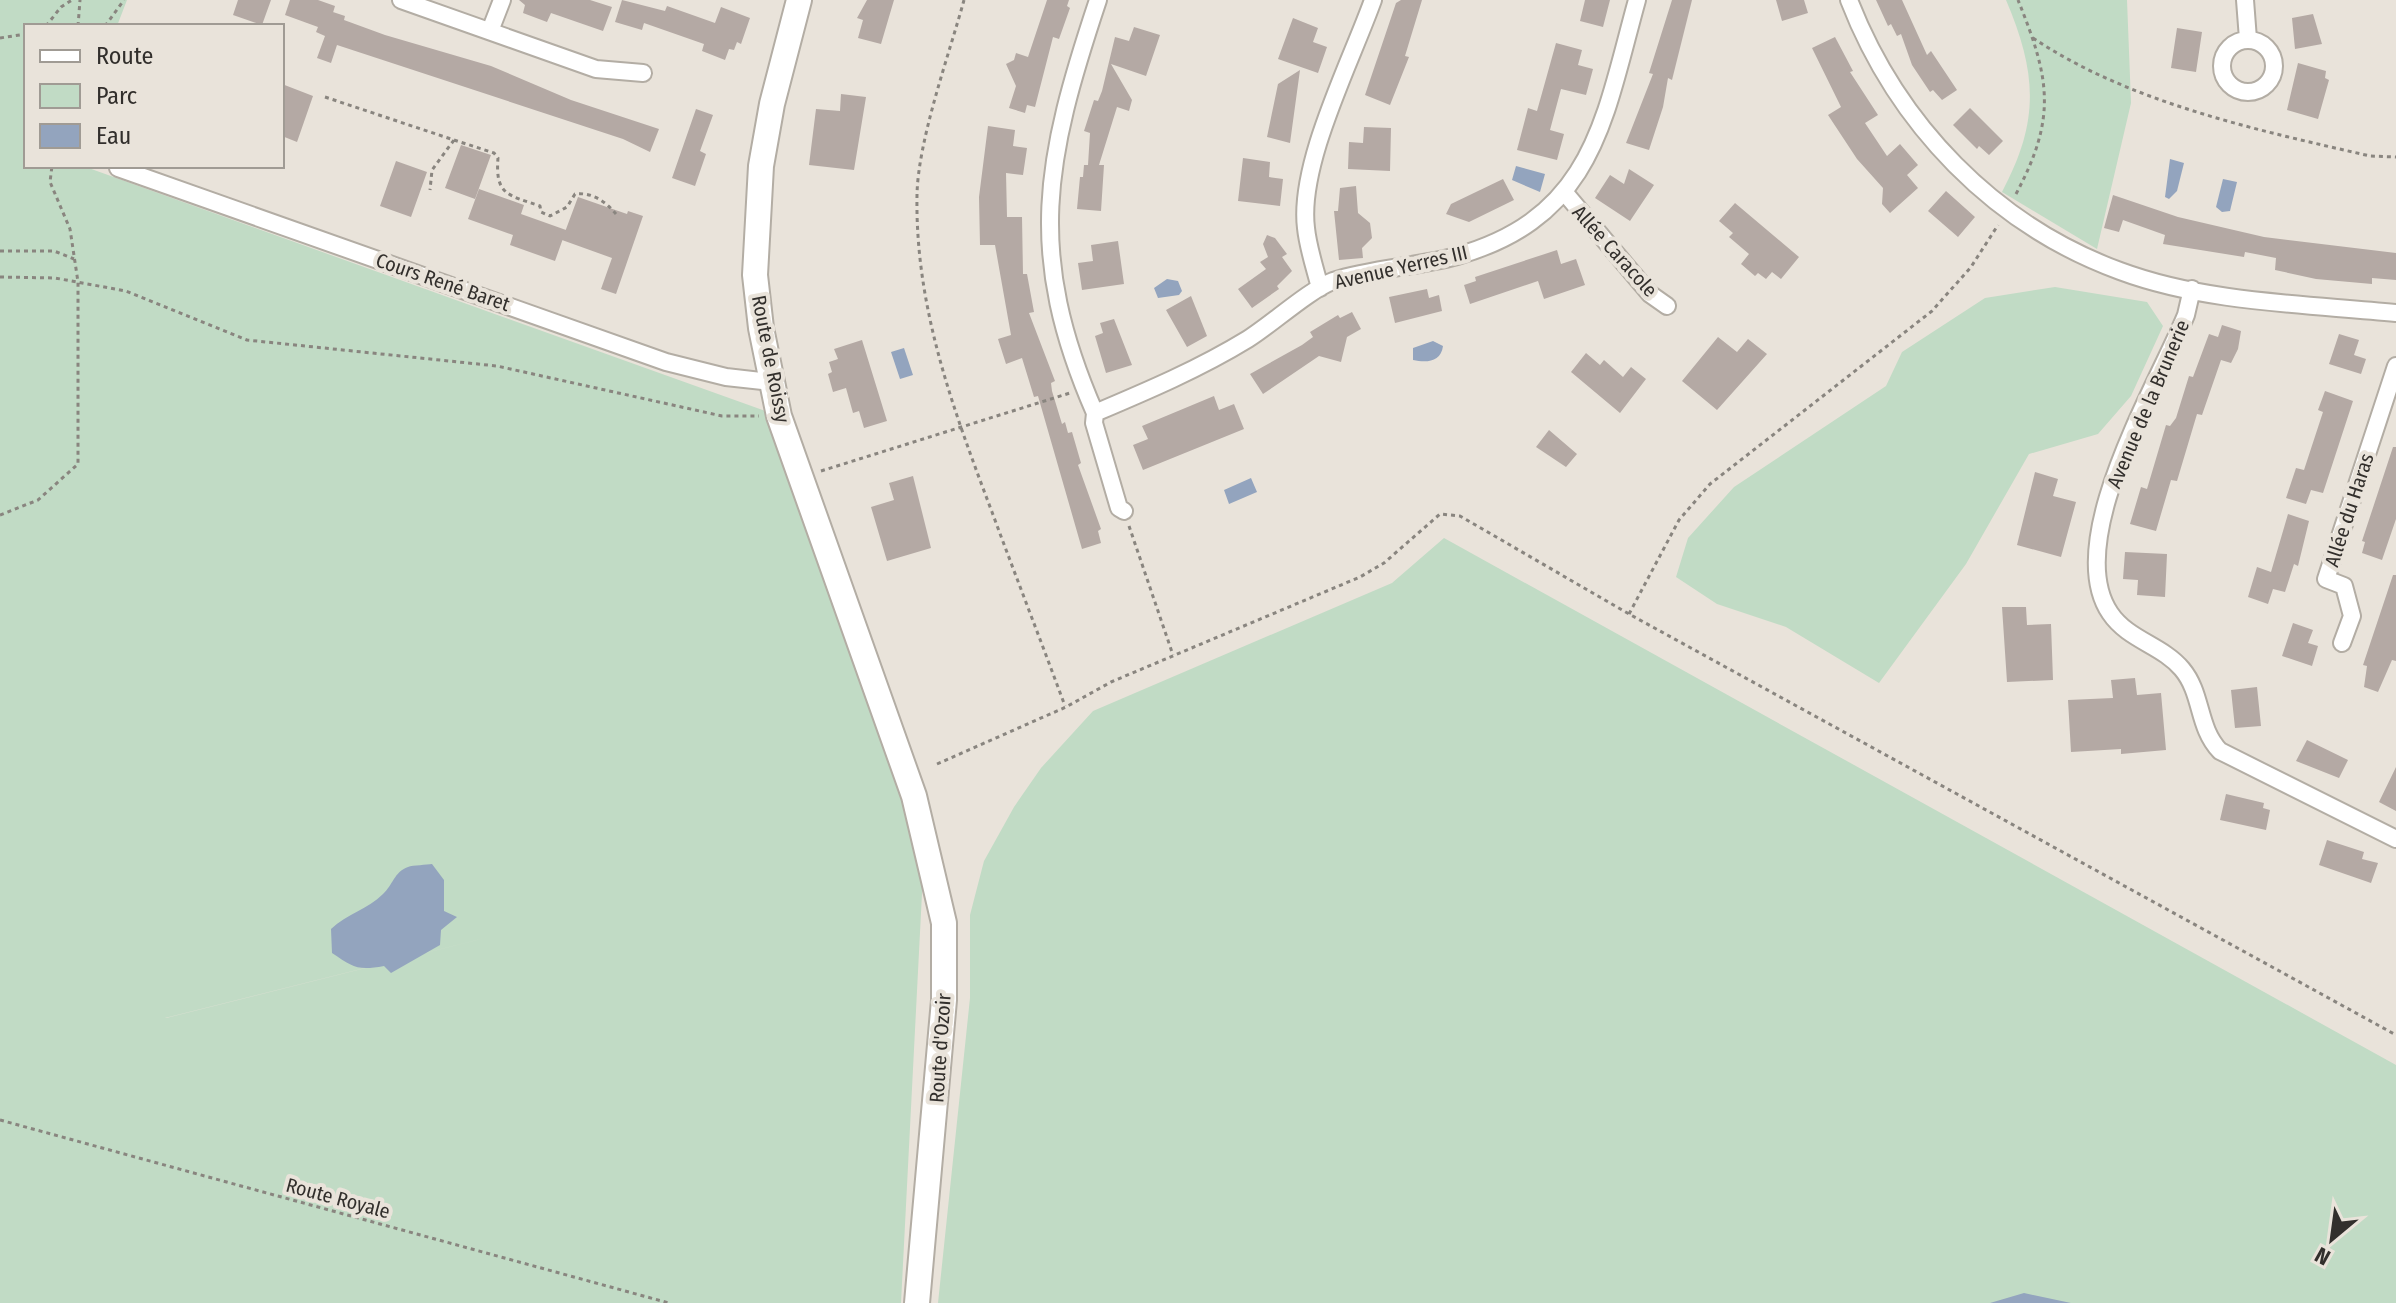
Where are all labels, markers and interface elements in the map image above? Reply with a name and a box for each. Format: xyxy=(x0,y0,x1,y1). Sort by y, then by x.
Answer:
legend xyxy=(24,24,284,168)
text: Route xyxy=(96,42,153,70)
text: Parc xyxy=(96,82,137,110)
text: Eau xyxy=(96,122,131,150)
street label: Allée Caracole xyxy=(1568,200,1662,302)
street label: Avenue Yerres III xyxy=(1332,240,1470,294)
street label: Cours René Baret xyxy=(373,248,513,316)
street label: Route de Roissy xyxy=(747,293,795,425)
street label: Avenue de la Brunerie xyxy=(2102,316,2194,492)
street label: Allée du Haras xyxy=(2319,450,2379,570)
street label: Route d'Ozoir xyxy=(924,992,956,1104)
street label: Route Royale xyxy=(283,1173,393,1223)
north arrow xyxy=(2292,1199,2372,1279)
text: N xyxy=(2310,1241,2335,1271)

